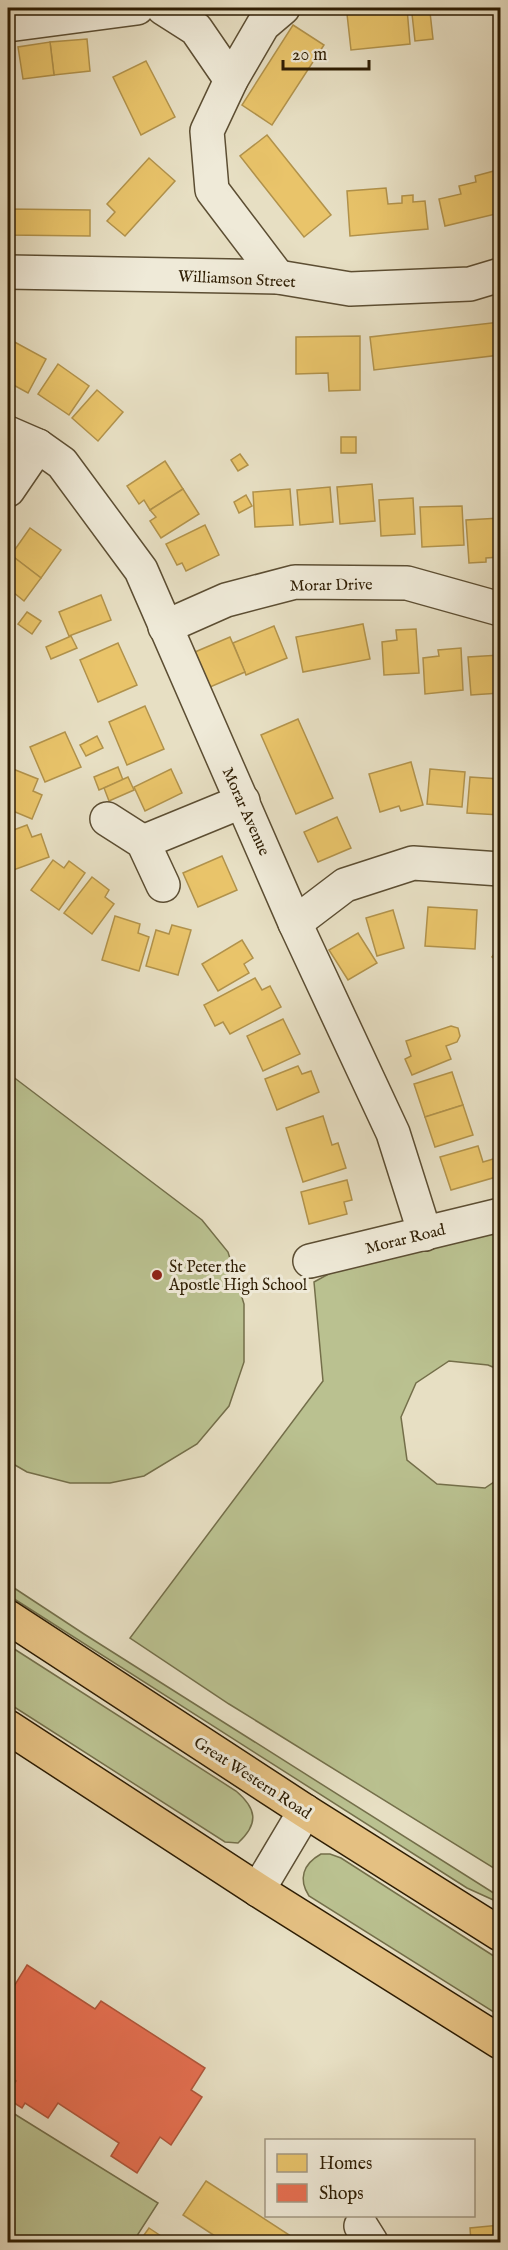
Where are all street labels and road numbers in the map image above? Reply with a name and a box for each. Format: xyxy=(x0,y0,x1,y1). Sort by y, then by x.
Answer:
street label: Williamson Street xyxy=(178,267,297,293)
street label: Morar Drive xyxy=(289,575,373,597)
street label: Morar Avenue xyxy=(217,765,274,859)
street label: Morar Road xyxy=(363,1220,448,1260)
street label: Great Western Road xyxy=(189,1733,315,1824)

